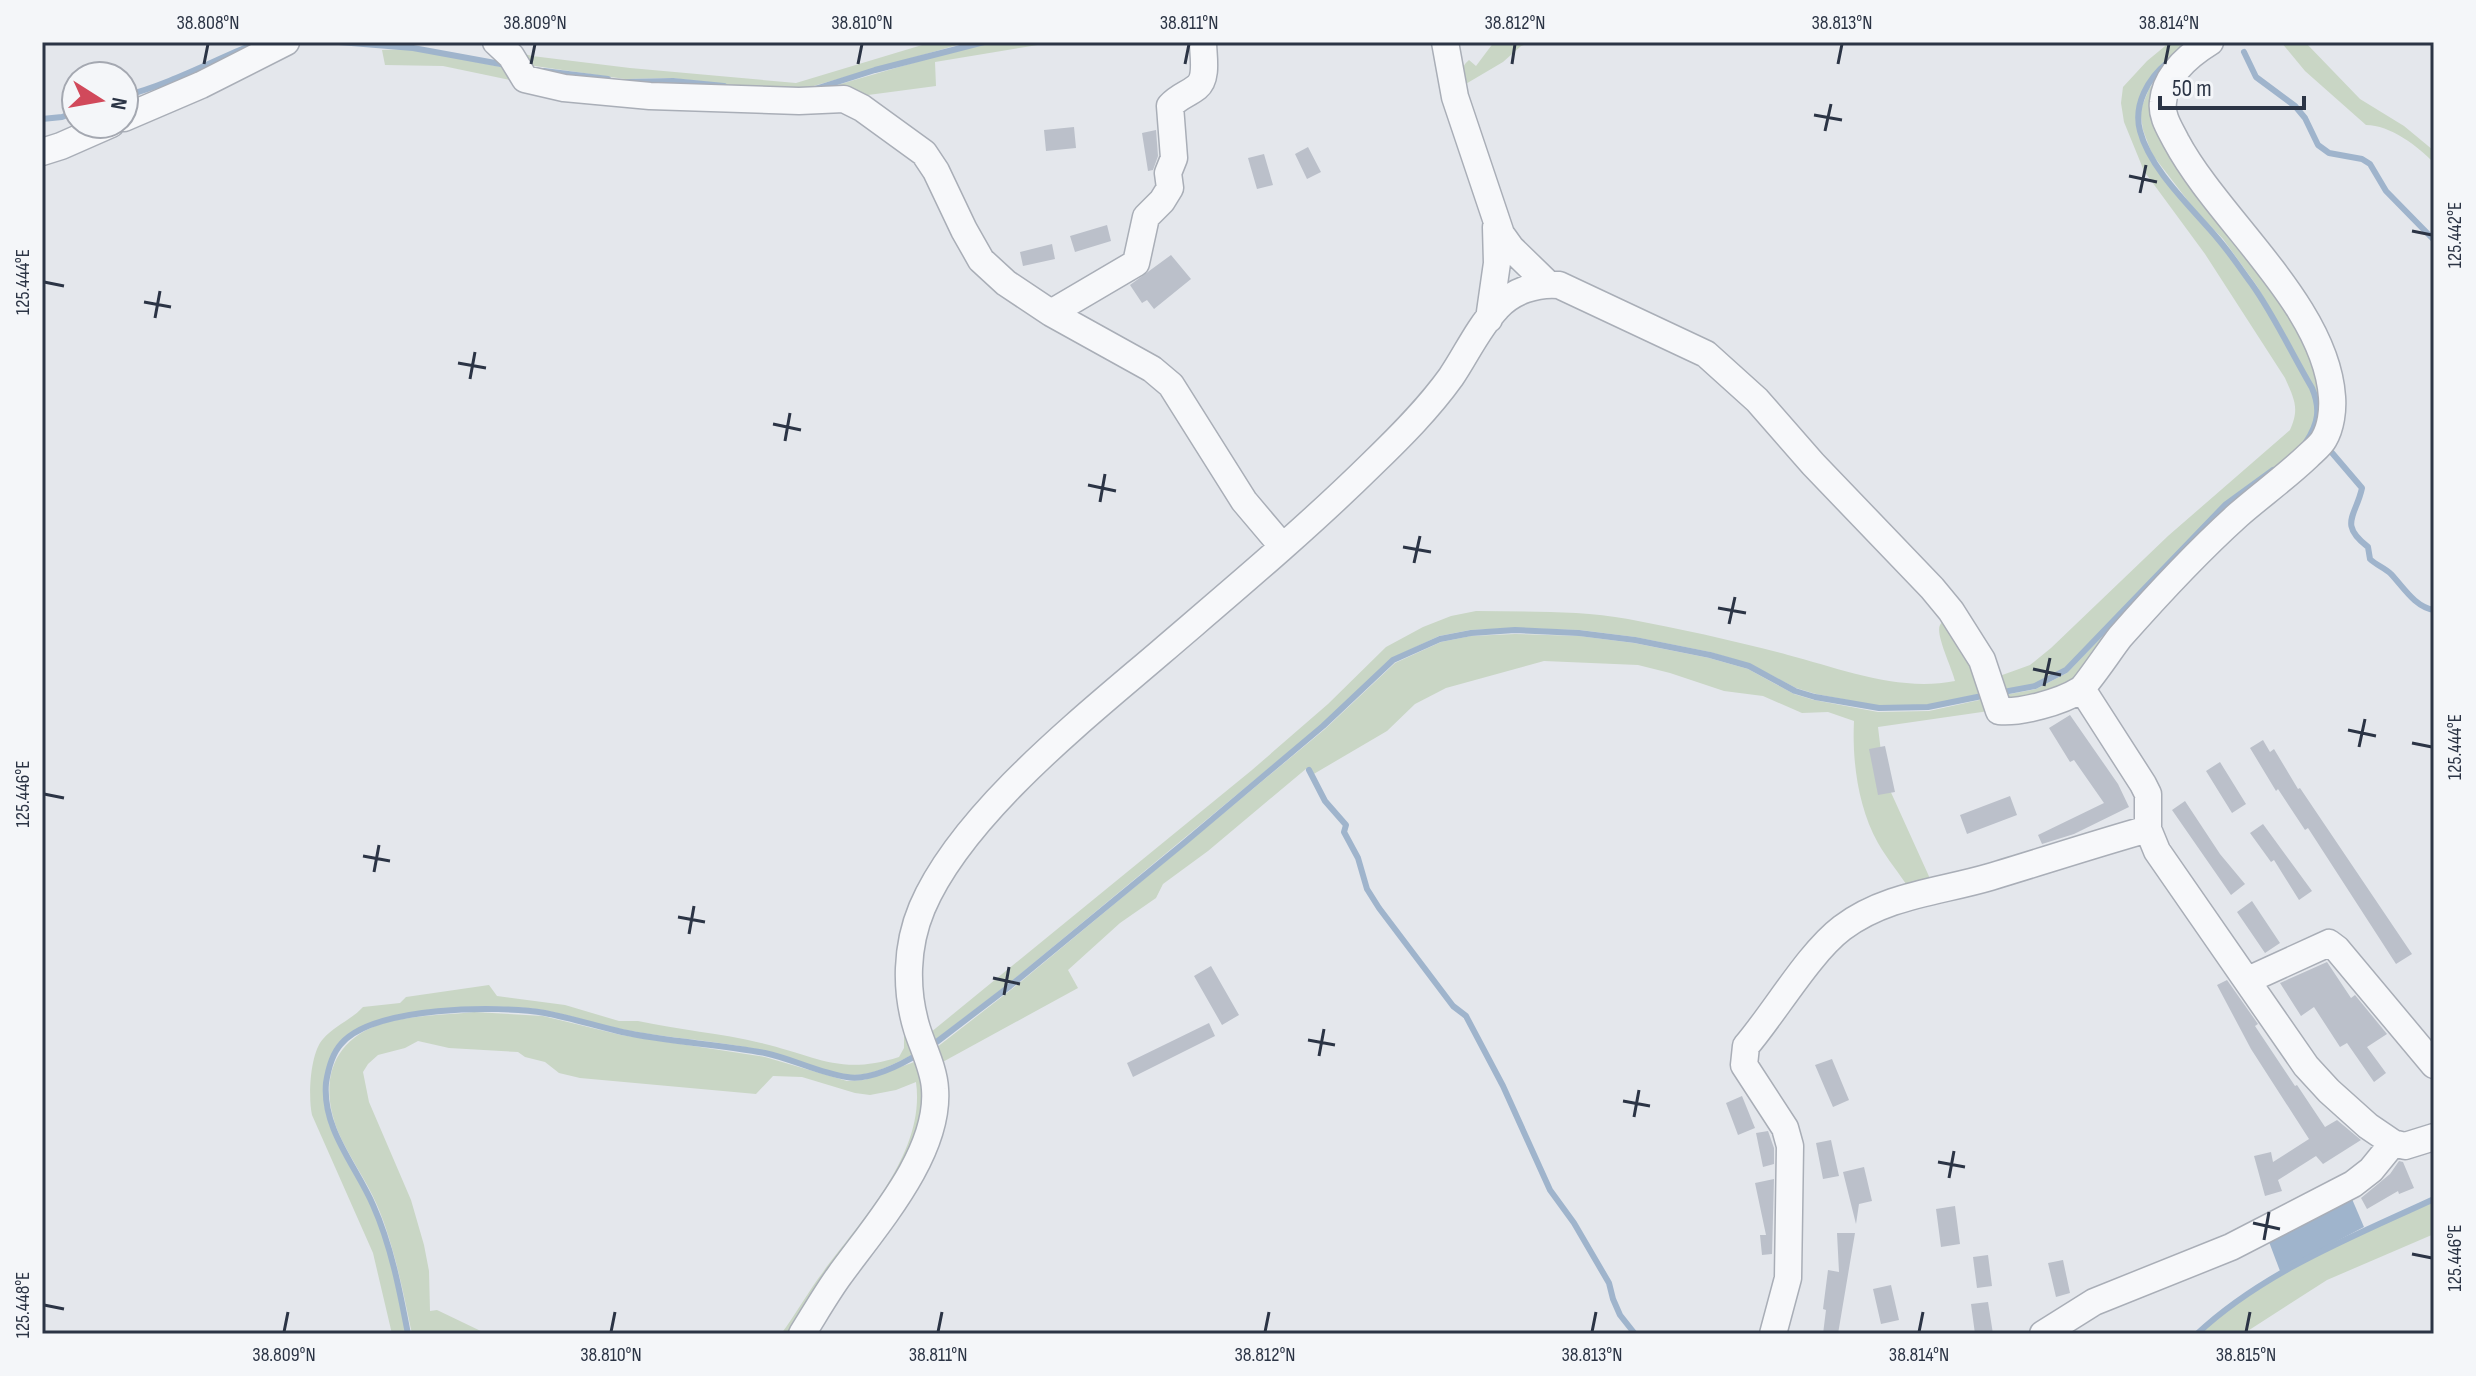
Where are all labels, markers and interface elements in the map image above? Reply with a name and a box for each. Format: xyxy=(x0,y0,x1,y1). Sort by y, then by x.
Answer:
text: 38.808°N xyxy=(176,11,240,35)
text: 38.809°N xyxy=(503,11,567,35)
text: 38.810°N xyxy=(831,11,893,35)
text: 38.811°N xyxy=(1160,11,1218,35)
text: 38.812°N xyxy=(1484,11,1546,35)
text: 38.813°N xyxy=(1811,11,1873,35)
text: 38.814°N xyxy=(2139,11,2199,35)
north arrow xyxy=(60,60,140,140)
scale bar xyxy=(2160,60,2304,110)
text: 50 m xyxy=(2172,74,2212,103)
text: N xyxy=(104,95,133,112)
text: 125.442°E xyxy=(2443,202,2467,268)
text: 125.444°E xyxy=(11,249,35,315)
text: 125.444°E xyxy=(2443,714,2467,780)
text: 125.446°E xyxy=(11,761,35,827)
text: 125.446°E xyxy=(2443,1225,2467,1291)
text: 125.448°E xyxy=(11,1272,35,1338)
text: 38.809°N xyxy=(252,1343,316,1367)
text: 38.810°N xyxy=(580,1343,642,1367)
text: 38.811°N xyxy=(909,1343,967,1367)
text: 38.812°N xyxy=(1234,1343,1296,1367)
text: 38.813°N xyxy=(1561,1343,1623,1367)
text: 38.814°N xyxy=(1889,1343,1949,1367)
text: 38.815°N xyxy=(2216,1343,2276,1367)

